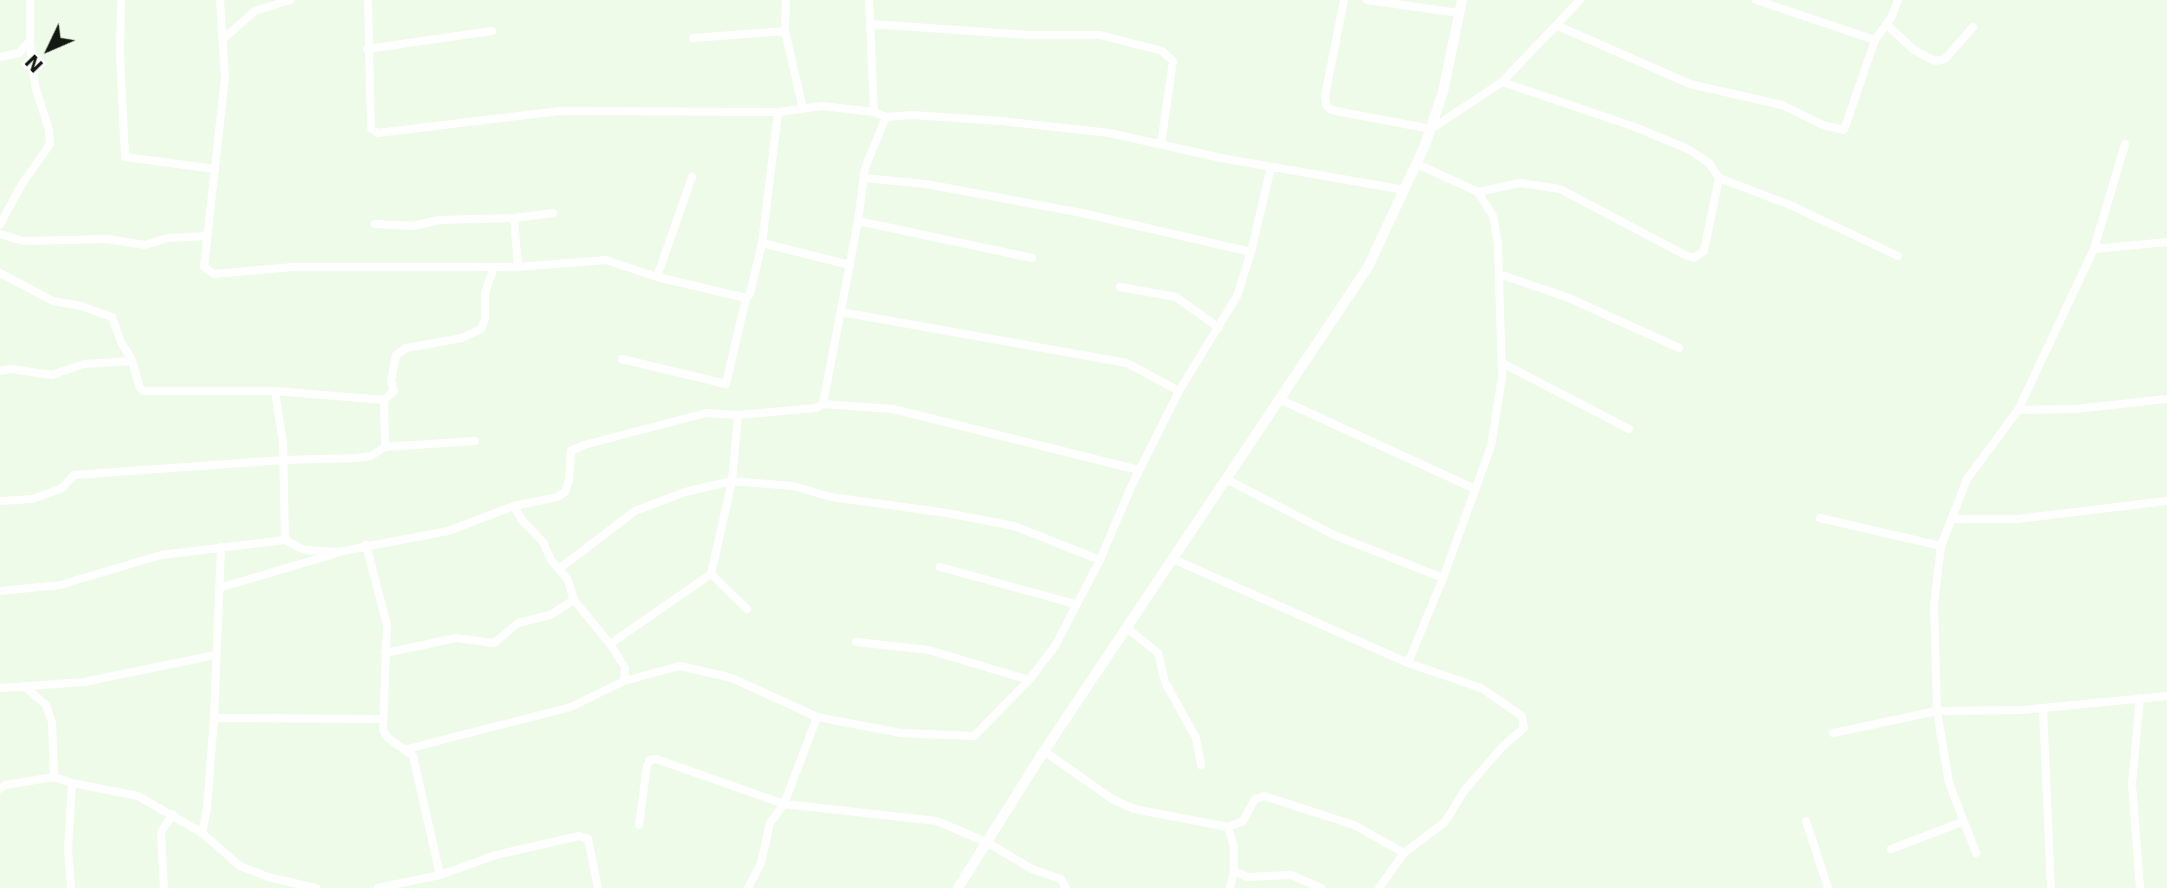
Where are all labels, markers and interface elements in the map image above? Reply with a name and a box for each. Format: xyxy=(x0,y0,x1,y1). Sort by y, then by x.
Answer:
north arrow xyxy=(14,14,84,84)
text: N xyxy=(20,50,47,77)

